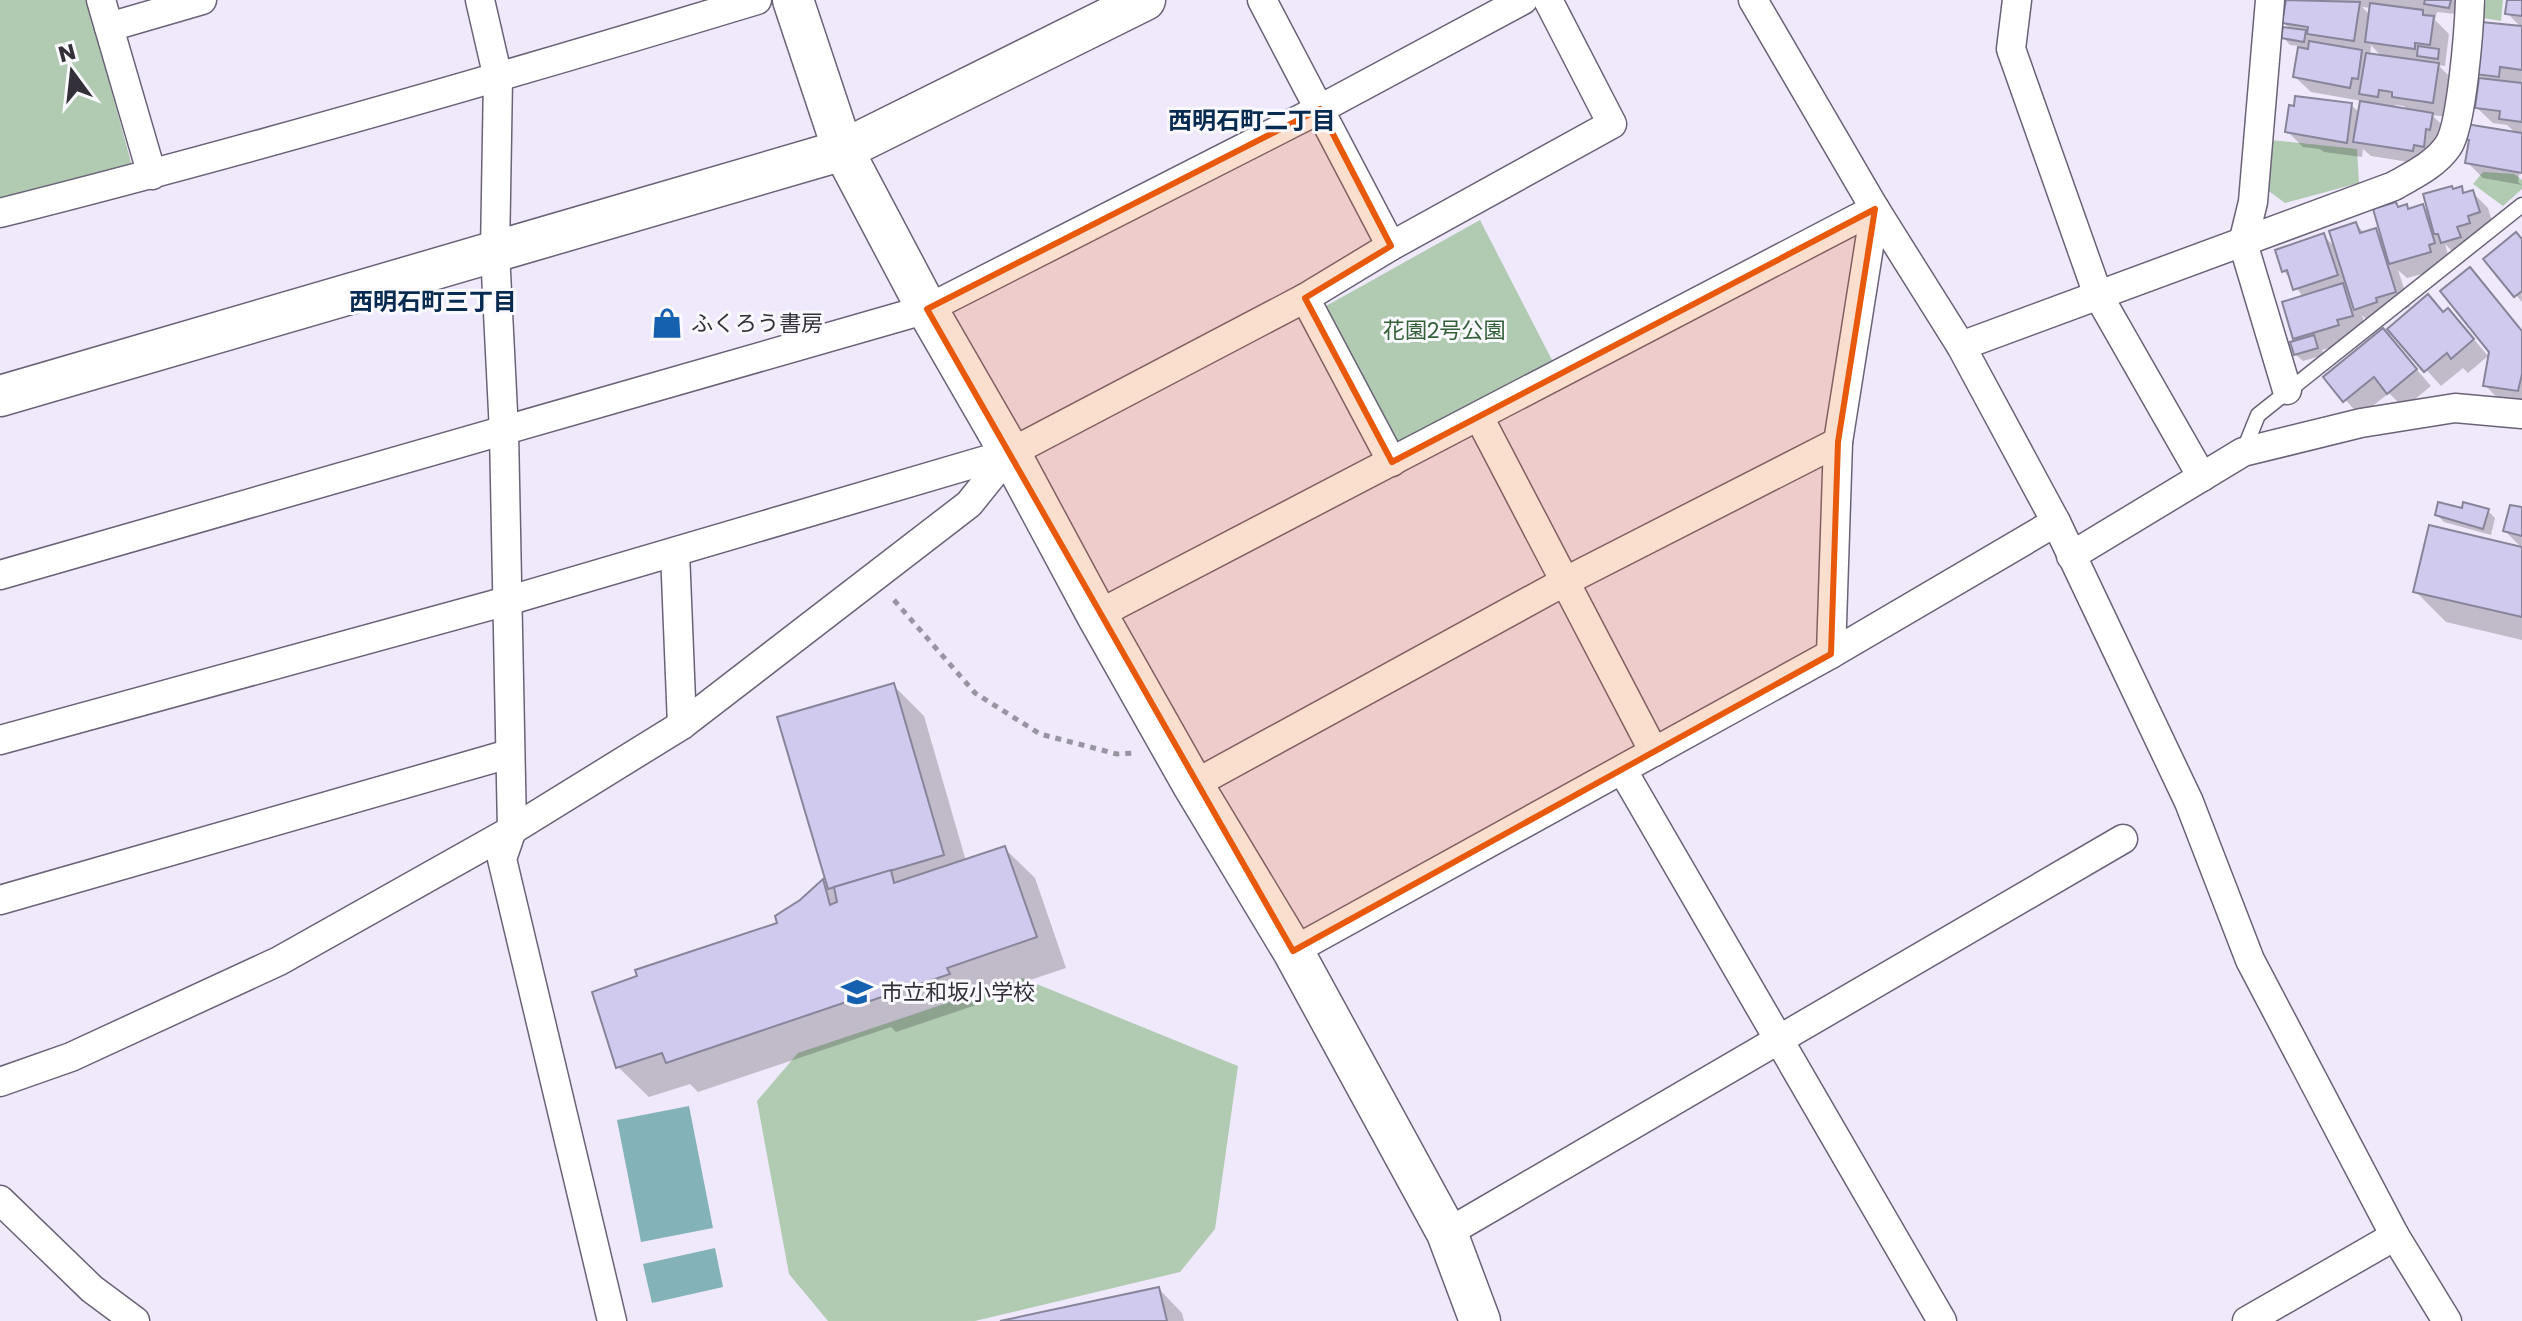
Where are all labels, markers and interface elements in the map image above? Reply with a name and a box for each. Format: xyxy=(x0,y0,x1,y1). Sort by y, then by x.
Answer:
north arrow xyxy=(32,32,112,112)
text: N xyxy=(55,36,79,70)
district label: 西明石町二丁目 xyxy=(1168,104,1336,137)
district label: 西明石町三丁目 xyxy=(349,285,517,318)
shop icon: ふくろう書房 xyxy=(650,306,684,340)
place label: ふくろう書房 xyxy=(691,308,823,339)
park label: 花園2号公園 xyxy=(1383,315,1505,346)
school or university icon: 市立和坂小学校 xyxy=(840,975,874,1009)
place label: 市立和坂小学校 xyxy=(881,977,1035,1008)

